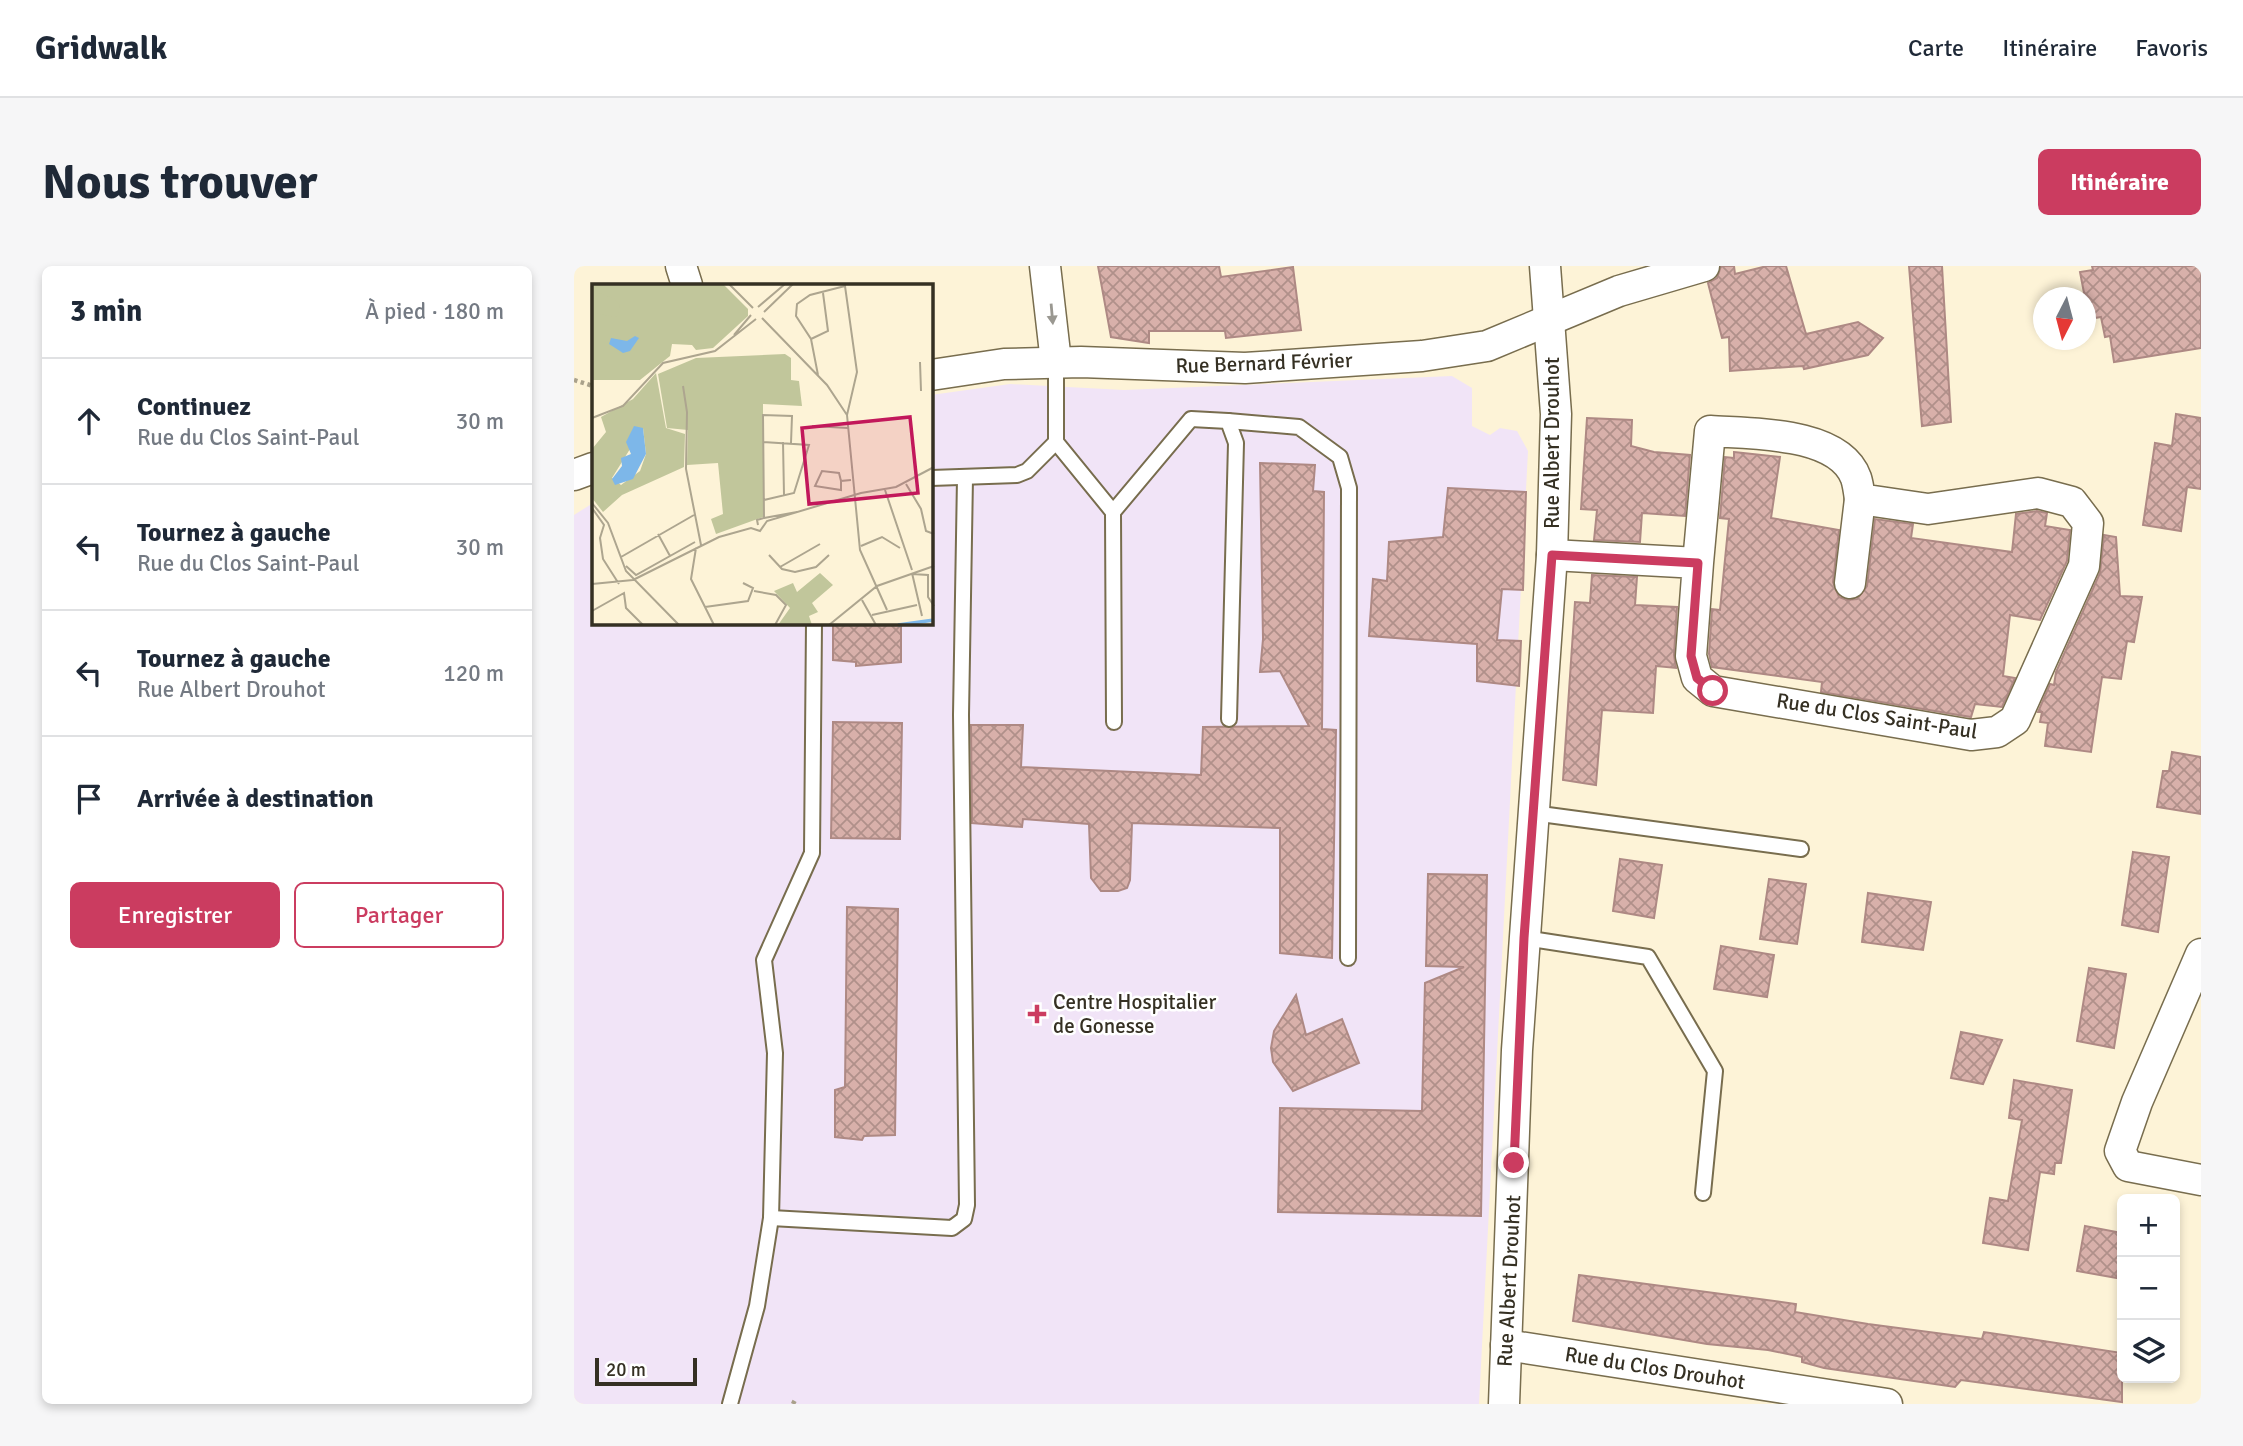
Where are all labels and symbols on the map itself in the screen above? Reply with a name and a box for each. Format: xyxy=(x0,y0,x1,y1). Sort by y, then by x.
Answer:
inset map xyxy=(592,284,933,625)
north arrow xyxy=(2033,287,2096,350)
one-way arrow xyxy=(1047,303,1058,325)
street label: Rue Bernard Février xyxy=(1175,347,1353,379)
street label: Rue Albert Drouhot xyxy=(1539,357,1565,529)
route start xyxy=(1697,675,1728,706)
street label: Rue du Clos Saint-Paul xyxy=(1775,687,1979,745)
place label: Centre Hospitalier de Gonesse xyxy=(1053,989,1217,1039)
marker: Centre Hospitalier de Gonesse xyxy=(1027,1004,1047,1024)
route end xyxy=(1498,1147,1529,1178)
street label: Rue Albert Drouhot xyxy=(1492,1194,1526,1368)
street label: Rue du Clos Drouhot xyxy=(1563,1341,1747,1395)
scale bar xyxy=(595,1355,696,1387)

